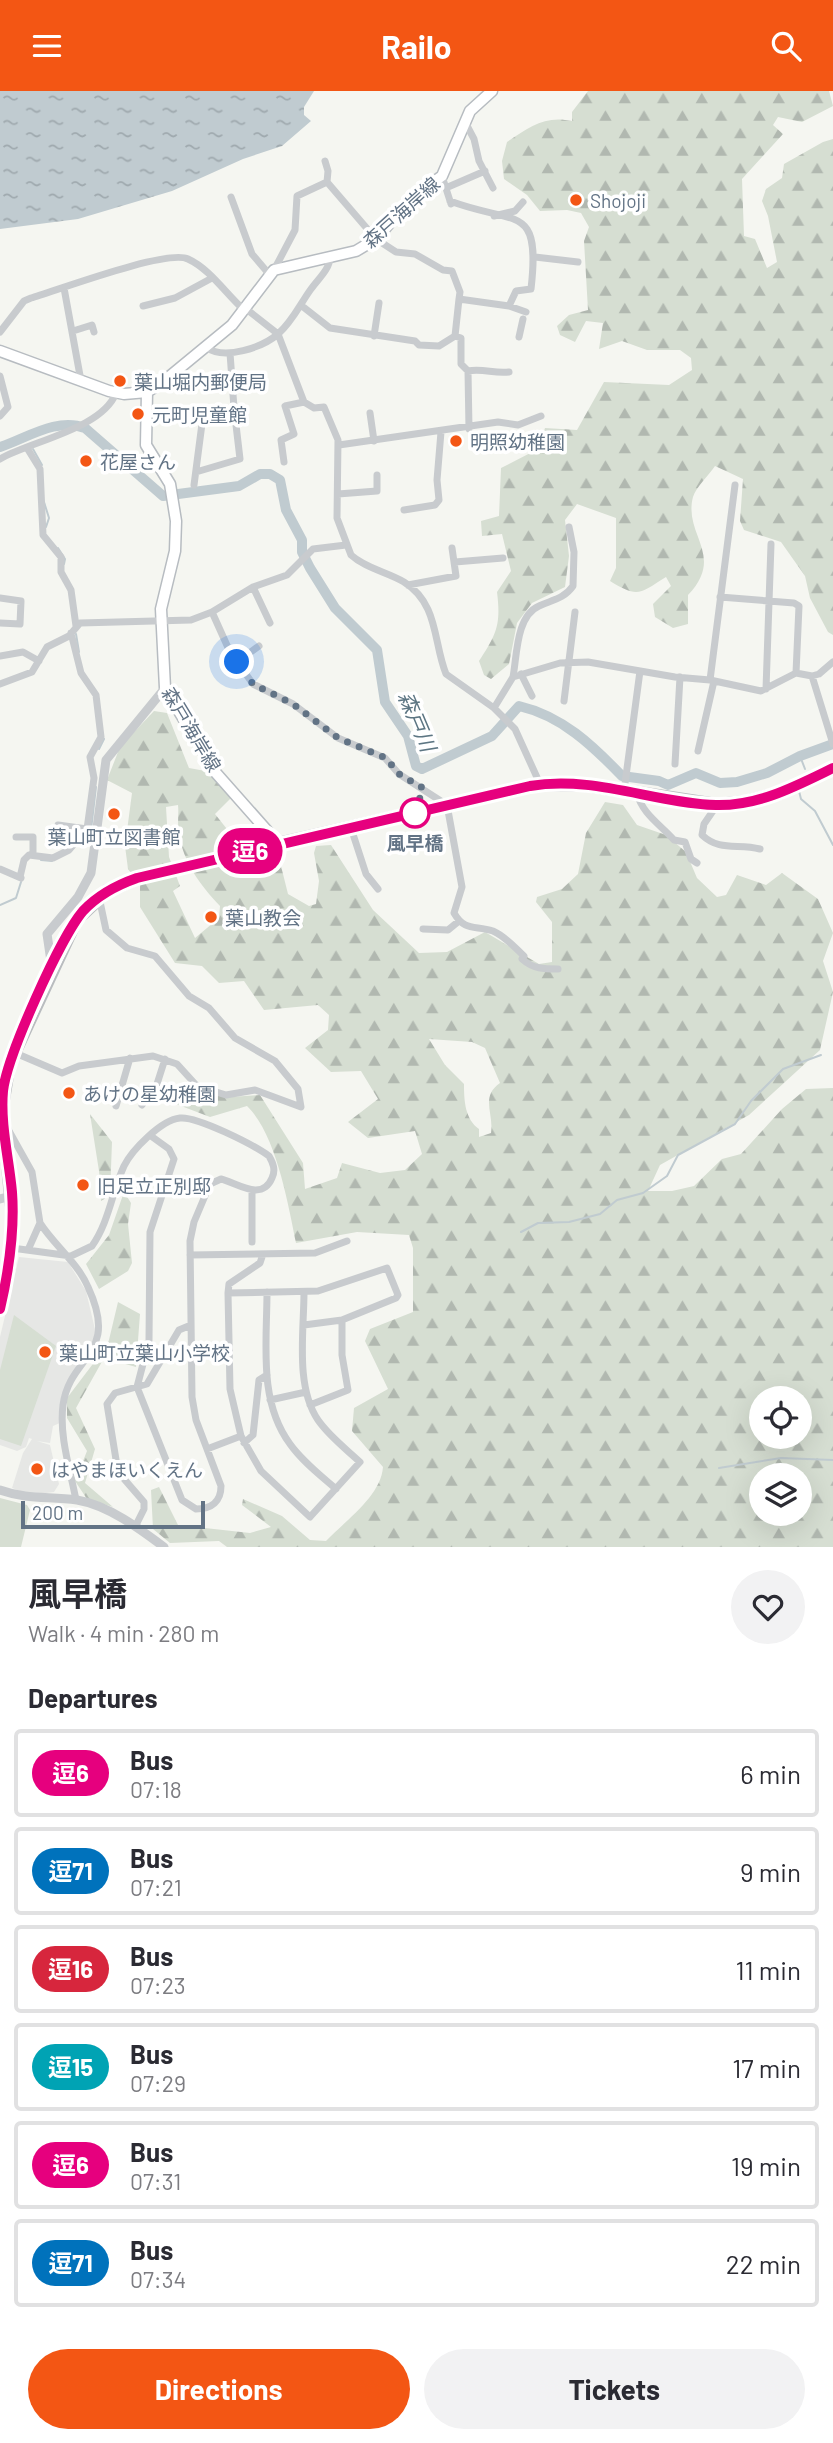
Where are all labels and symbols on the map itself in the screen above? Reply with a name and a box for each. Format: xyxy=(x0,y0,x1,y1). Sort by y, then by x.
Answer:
street label: 森戸海岸線 xyxy=(358,172,444,252)
place label: Shojoji xyxy=(590,189,646,212)
marker: Shojoji xyxy=(568,192,584,208)
place label: 葉山堀内郵便局 xyxy=(134,370,267,393)
marker: 葉山堀内郵便局 xyxy=(112,373,128,389)
place label: 元町児童館 xyxy=(152,403,247,426)
marker: 元町児童館 xyxy=(130,406,146,422)
place label: 明照幼稚園 xyxy=(470,430,565,453)
marker: 明照幼稚園 xyxy=(448,433,464,449)
place label: 花屋さん xyxy=(100,450,176,473)
marker: 花屋さん xyxy=(78,453,94,469)
your location xyxy=(219,644,254,679)
street label: 森戸海岸線 xyxy=(158,682,226,776)
water label: 森戸川 xyxy=(394,687,443,757)
marker: 風早橋 xyxy=(400,798,430,828)
marker: 葉山町立図書館 xyxy=(106,806,122,822)
place label: 葉山町立図書館 xyxy=(47,825,181,848)
line badge: 逗6 xyxy=(218,828,282,874)
place label: 風早橋 xyxy=(386,831,444,854)
place label: 葉山教会 xyxy=(225,906,301,929)
marker: 葉山教会 xyxy=(203,909,219,925)
place label: あけの星幼稚園 xyxy=(83,1082,216,1105)
marker: あけの星幼稚園 xyxy=(61,1085,77,1101)
place label: 旧足立正別邸 xyxy=(97,1174,211,1197)
marker: 旧足立正別邸 xyxy=(75,1177,91,1193)
place label: 葉山町立葉山小学校 xyxy=(59,1341,230,1364)
marker: 葉山町立葉山小学校 xyxy=(37,1344,53,1360)
place label: はやまほいくえん xyxy=(51,1458,203,1481)
marker: はやまほいくえん xyxy=(29,1461,45,1477)
scale bar xyxy=(21,1498,205,1530)

